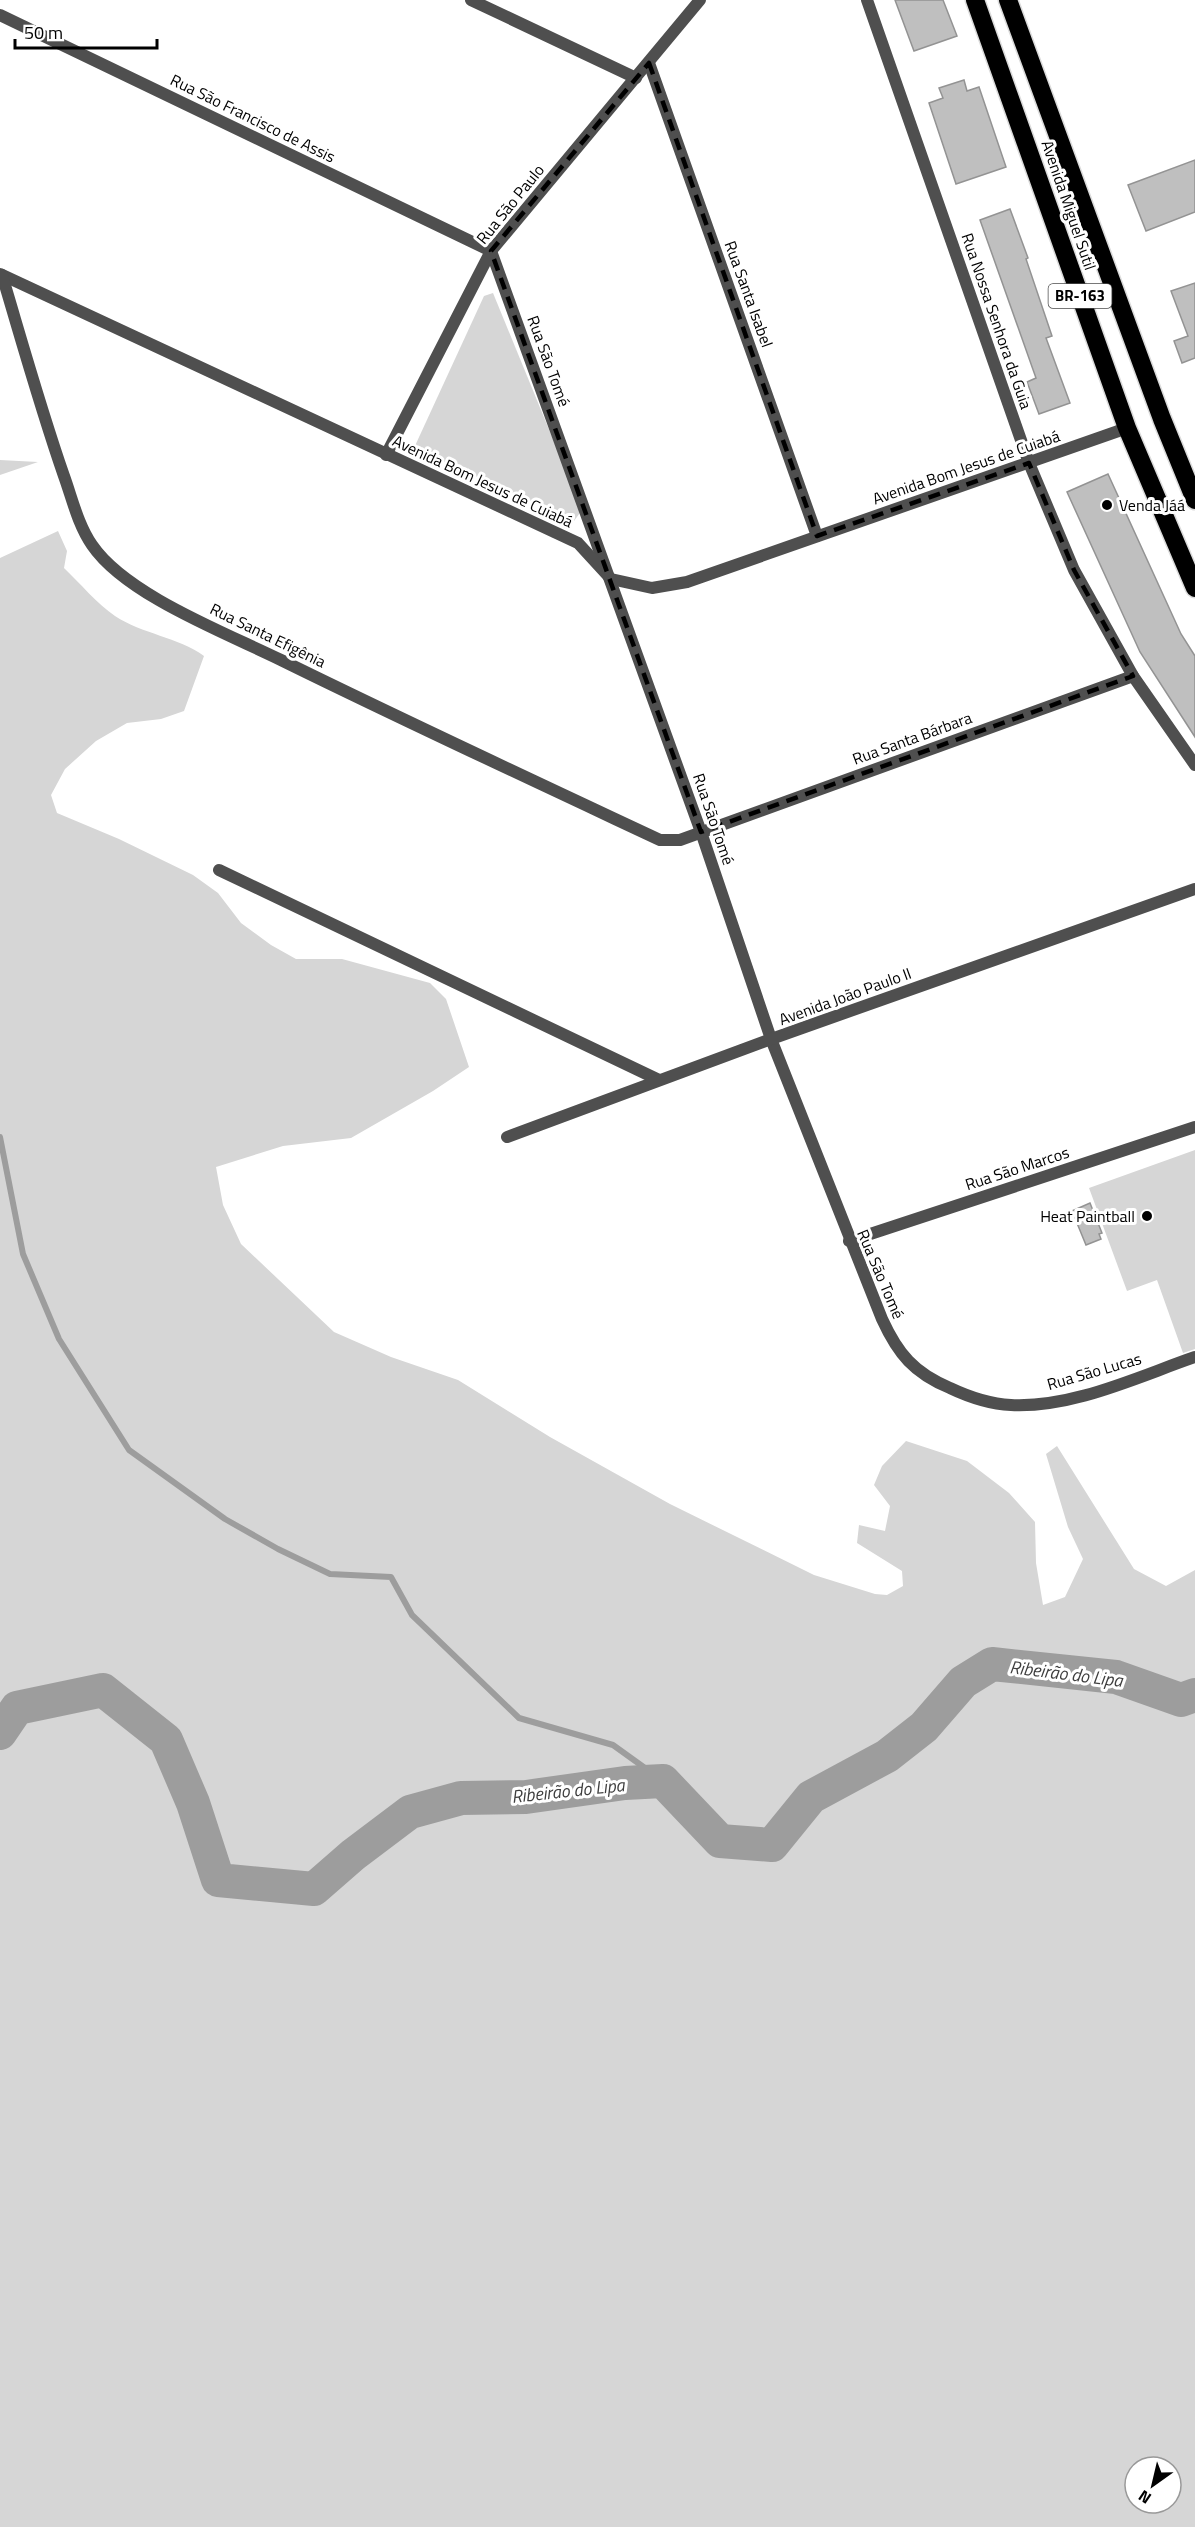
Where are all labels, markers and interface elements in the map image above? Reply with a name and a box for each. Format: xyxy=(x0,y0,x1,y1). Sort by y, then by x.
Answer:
scale bar xyxy=(15,12,158,50)
text: 50 m xyxy=(24,19,63,46)
street label: Rua São Francisco de Assis xyxy=(166,68,340,168)
street label: Avenida Miguel Sutil xyxy=(1036,137,1102,273)
street label: Rua São Paulo xyxy=(470,159,550,249)
street label: Rua Nossa Senhora da Guia xyxy=(956,230,1038,412)
street label: Rua Santa Isabel xyxy=(719,237,779,351)
road number: BR-163 xyxy=(1048,284,1112,308)
street label: Rua São Tomé xyxy=(521,312,577,410)
street label: Avenida Bom Jesus de Cuiabá xyxy=(869,424,1063,510)
street label: Avenida Bom Jesus de Cuiabá xyxy=(389,429,577,533)
place label: Venda Jáá xyxy=(1119,493,1185,517)
marker: Venda Jáá xyxy=(1100,498,1114,512)
street label: Rua Santa Efigênia xyxy=(206,597,330,673)
street label: Rua Santa Bárbara xyxy=(849,705,975,771)
street label: Rua São Tomé xyxy=(687,770,741,868)
street label: Avenida João Paulo II xyxy=(775,961,915,1031)
street label: Rua São Marcos xyxy=(962,1140,1072,1196)
place label: Heat Paintball xyxy=(1040,1204,1135,1228)
marker: Heat Paintball xyxy=(1140,1209,1154,1223)
street label: Rua São Tomé xyxy=(851,1225,911,1323)
street label: Rua São Lucas xyxy=(1044,1346,1144,1396)
water label: Ribeirão do Lipa xyxy=(1008,1653,1125,1694)
water label: Ribeirão do Lipa xyxy=(510,1771,627,1810)
north arrow xyxy=(1123,2455,1183,2515)
text: N xyxy=(1133,2484,1156,2510)

